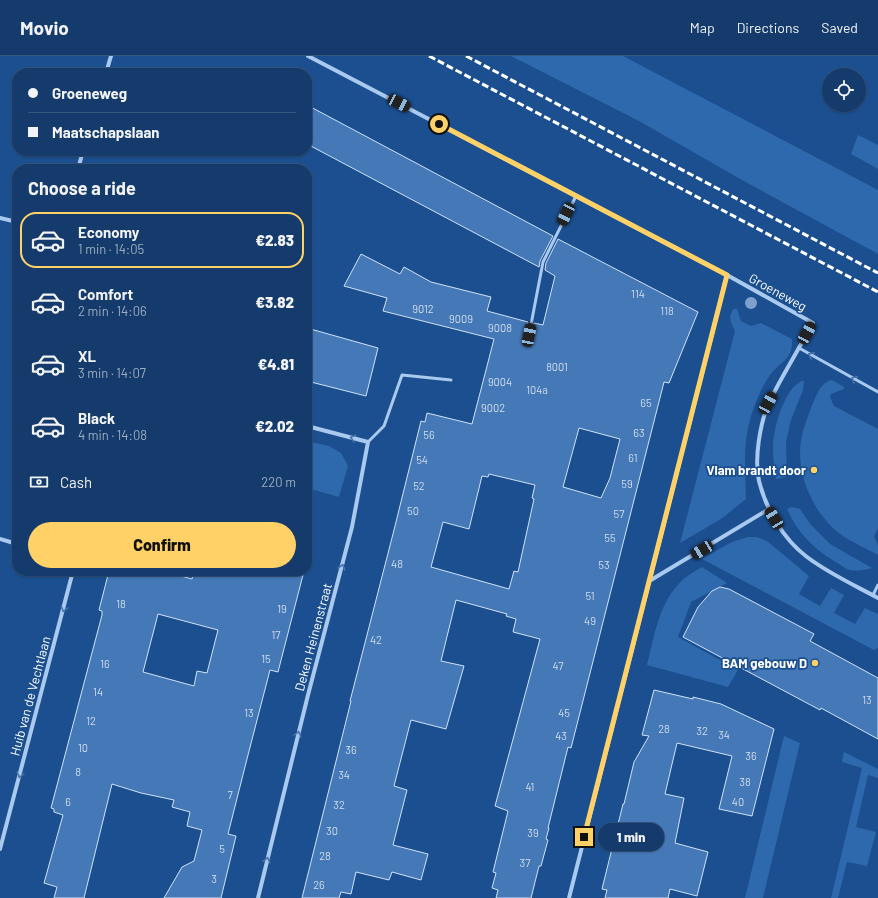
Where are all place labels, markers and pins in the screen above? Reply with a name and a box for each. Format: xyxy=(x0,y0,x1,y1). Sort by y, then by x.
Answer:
place label: Vlam brandt door xyxy=(707,462,806,478)
marker: Vlam brandt door xyxy=(809,465,819,475)
place label: BAM gebouw D xyxy=(722,655,807,671)
marker: BAM gebouw D xyxy=(810,658,820,668)

